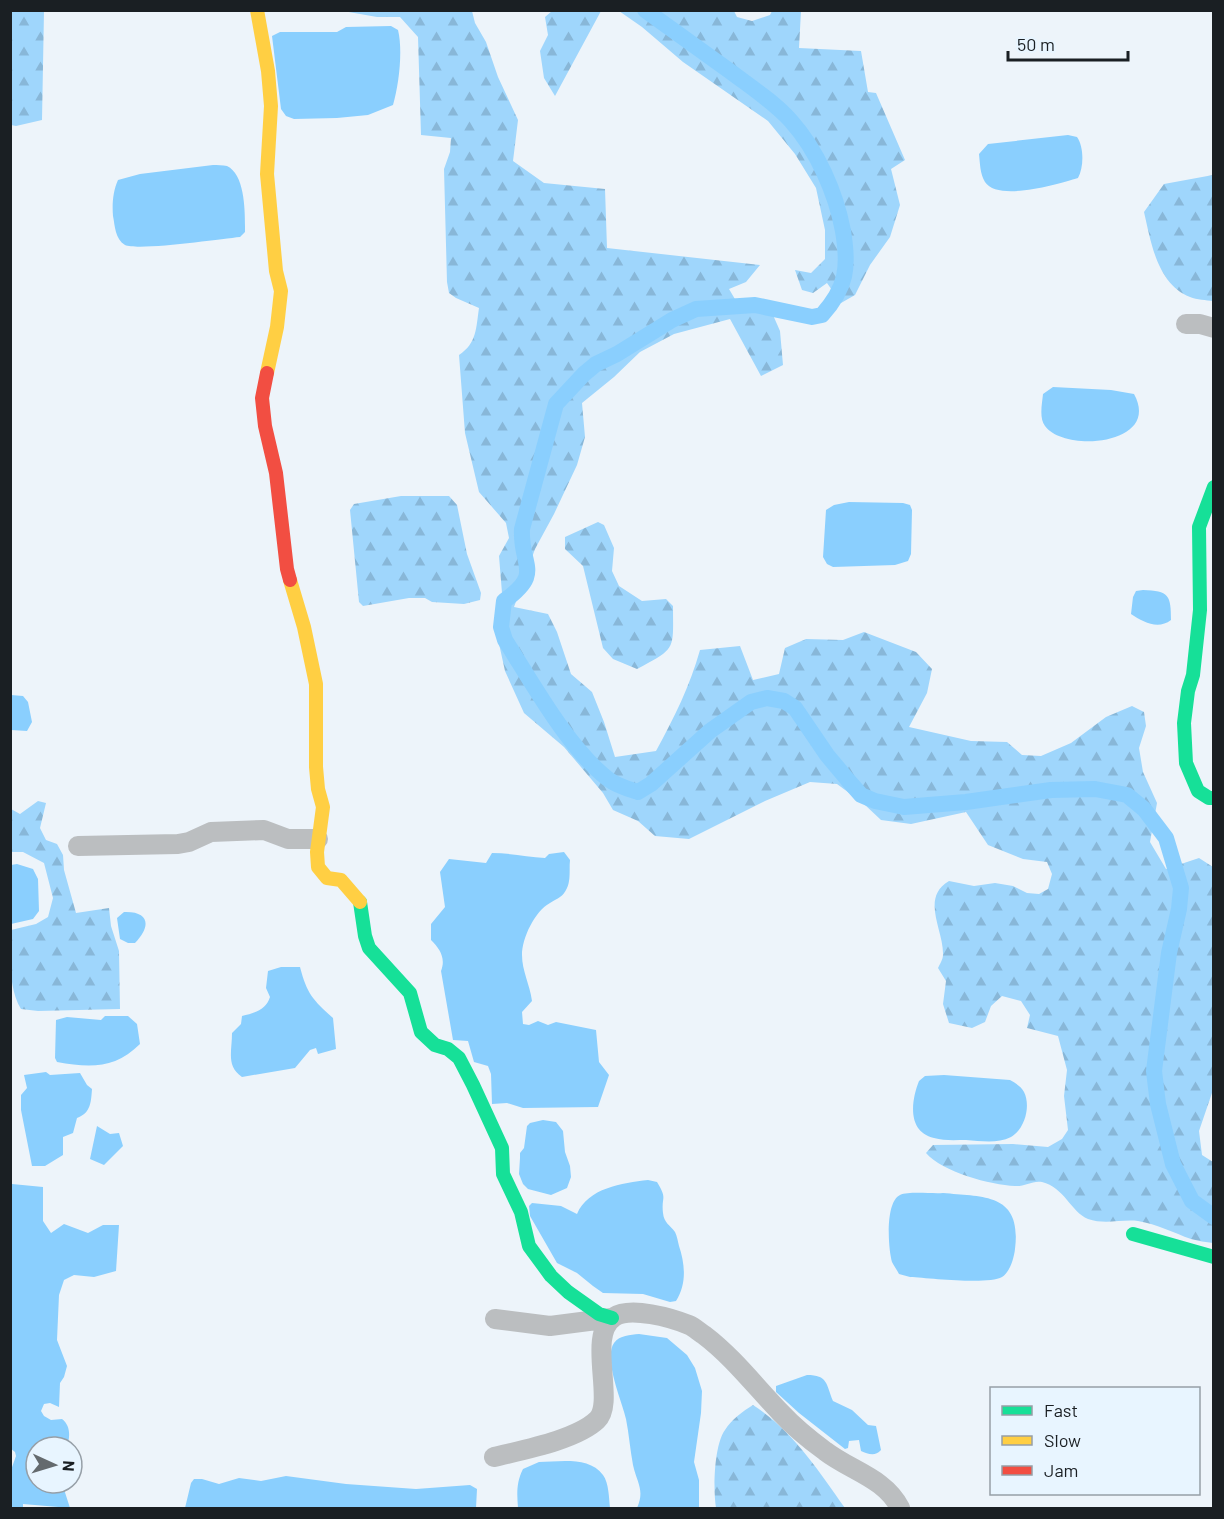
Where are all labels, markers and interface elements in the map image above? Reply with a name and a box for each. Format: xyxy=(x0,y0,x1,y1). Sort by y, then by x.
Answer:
scale bar xyxy=(1008,24,1128,62)
text: 50 m xyxy=(1017,33,1055,55)
legend xyxy=(990,1387,1200,1495)
text: Fast xyxy=(1044,1399,1078,1421)
text: Slow xyxy=(1044,1429,1081,1451)
north arrow xyxy=(24,1435,84,1495)
text: Jam xyxy=(1044,1459,1078,1481)
text: N xyxy=(60,1460,79,1472)

